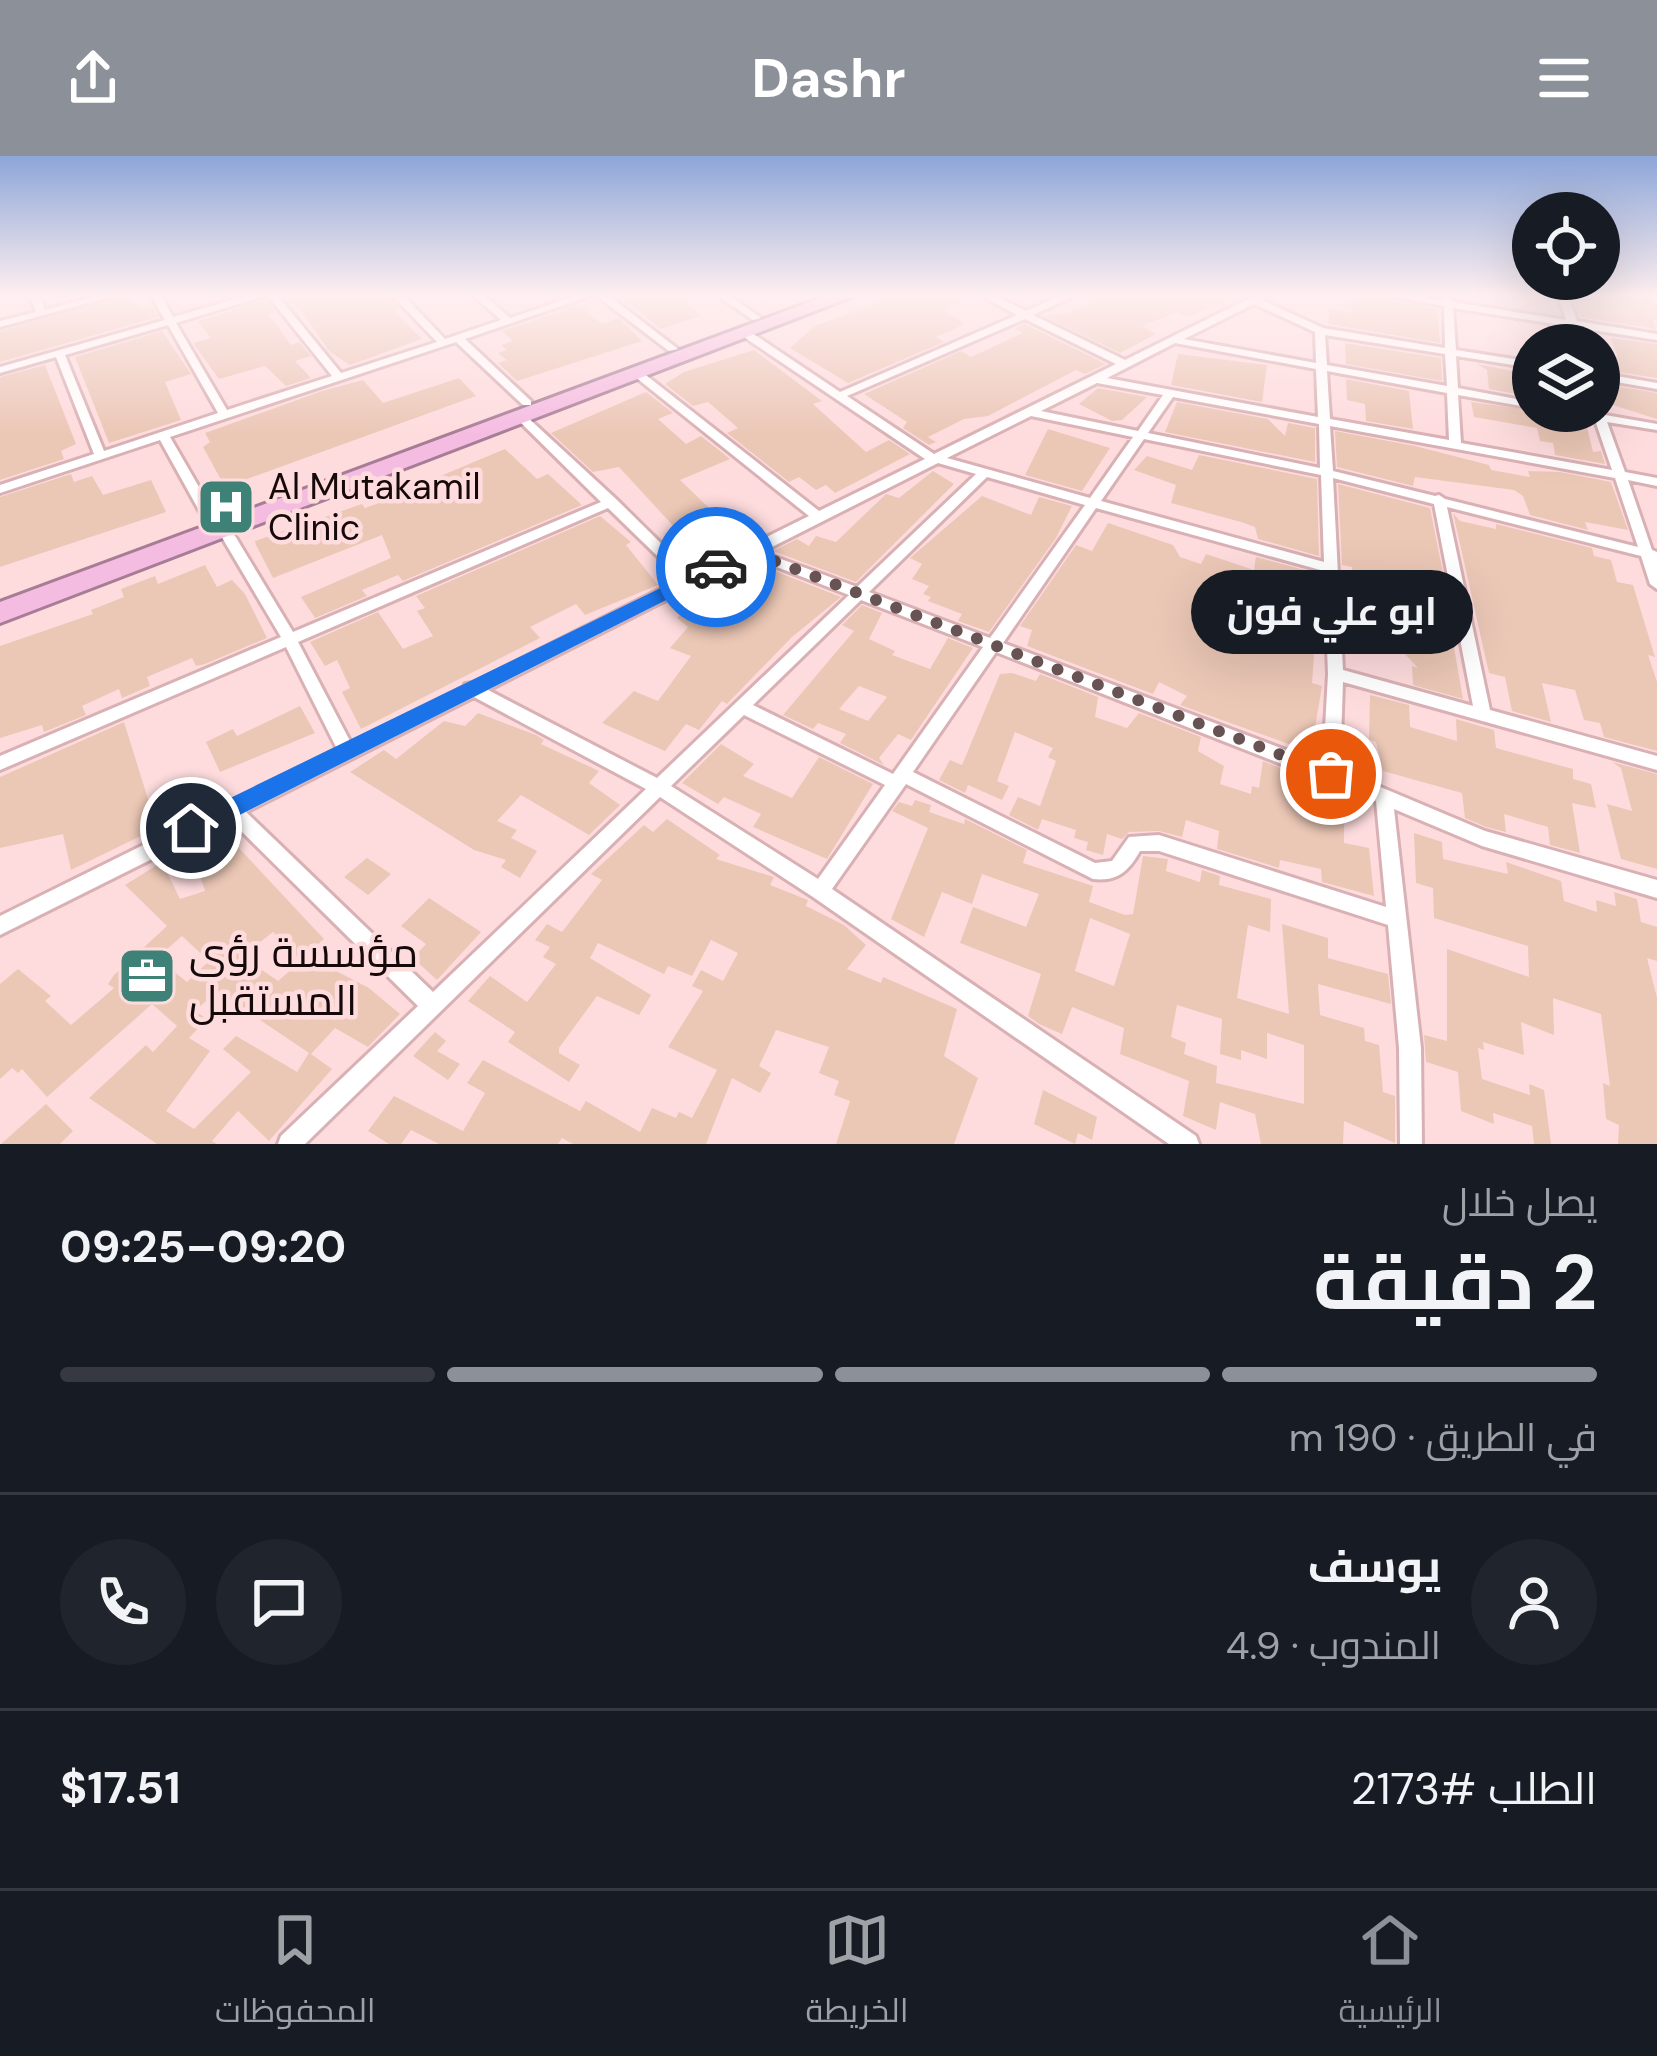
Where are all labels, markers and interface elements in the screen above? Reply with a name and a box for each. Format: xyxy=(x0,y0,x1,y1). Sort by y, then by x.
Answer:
text: Dashr xyxy=(752,43,906,114)
icon: share xyxy=(60,45,126,111)
icon: menu xyxy=(1531,45,1597,111)
map controls xyxy=(1512,192,1620,432)
button: locate xyxy=(1512,192,1620,300)
button: layers xyxy=(1512,324,1620,432)
place label: Al Mutakamil Clinic xyxy=(268,463,480,551)
hospital icon: Al Mutakamil Clinic xyxy=(195,476,257,538)
courier xyxy=(656,507,776,627)
icon: car xyxy=(683,534,749,600)
callout: ابو علي فون xyxy=(1190,570,1472,654)
text: ابو علي فون xyxy=(1227,586,1437,637)
pin xyxy=(1280,723,1382,825)
icon: bag xyxy=(1298,741,1364,807)
pin xyxy=(140,777,242,879)
icon: home xyxy=(158,795,224,861)
place label: مؤسسة رؤى المستقبل xyxy=(189,925,418,1028)
office icon: مؤسسة رؤى المستقبل xyxy=(116,945,178,1007)
text: يصل خلال xyxy=(1442,1177,1597,1228)
text: 09:20–09:25 xyxy=(60,1217,346,1276)
text: 2 دقيقة xyxy=(1313,1232,1597,1333)
text: في الطريق · 190 m xyxy=(1289,1412,1597,1463)
text: يوسف xyxy=(1307,1537,1441,1596)
button: phone xyxy=(60,1539,186,1665)
button: chat xyxy=(216,1539,342,1665)
button: person xyxy=(1471,1539,1597,1665)
text: المندوب · 4.9 xyxy=(1226,1620,1441,1671)
text: $17.51 xyxy=(60,1758,181,1817)
text: الطلب #2173 xyxy=(1351,1759,1597,1818)
tab: المحفوظات xyxy=(215,1907,376,2041)
tab: الخريطة xyxy=(806,1907,909,2041)
tab: الرئيسية xyxy=(1339,1907,1442,2041)

